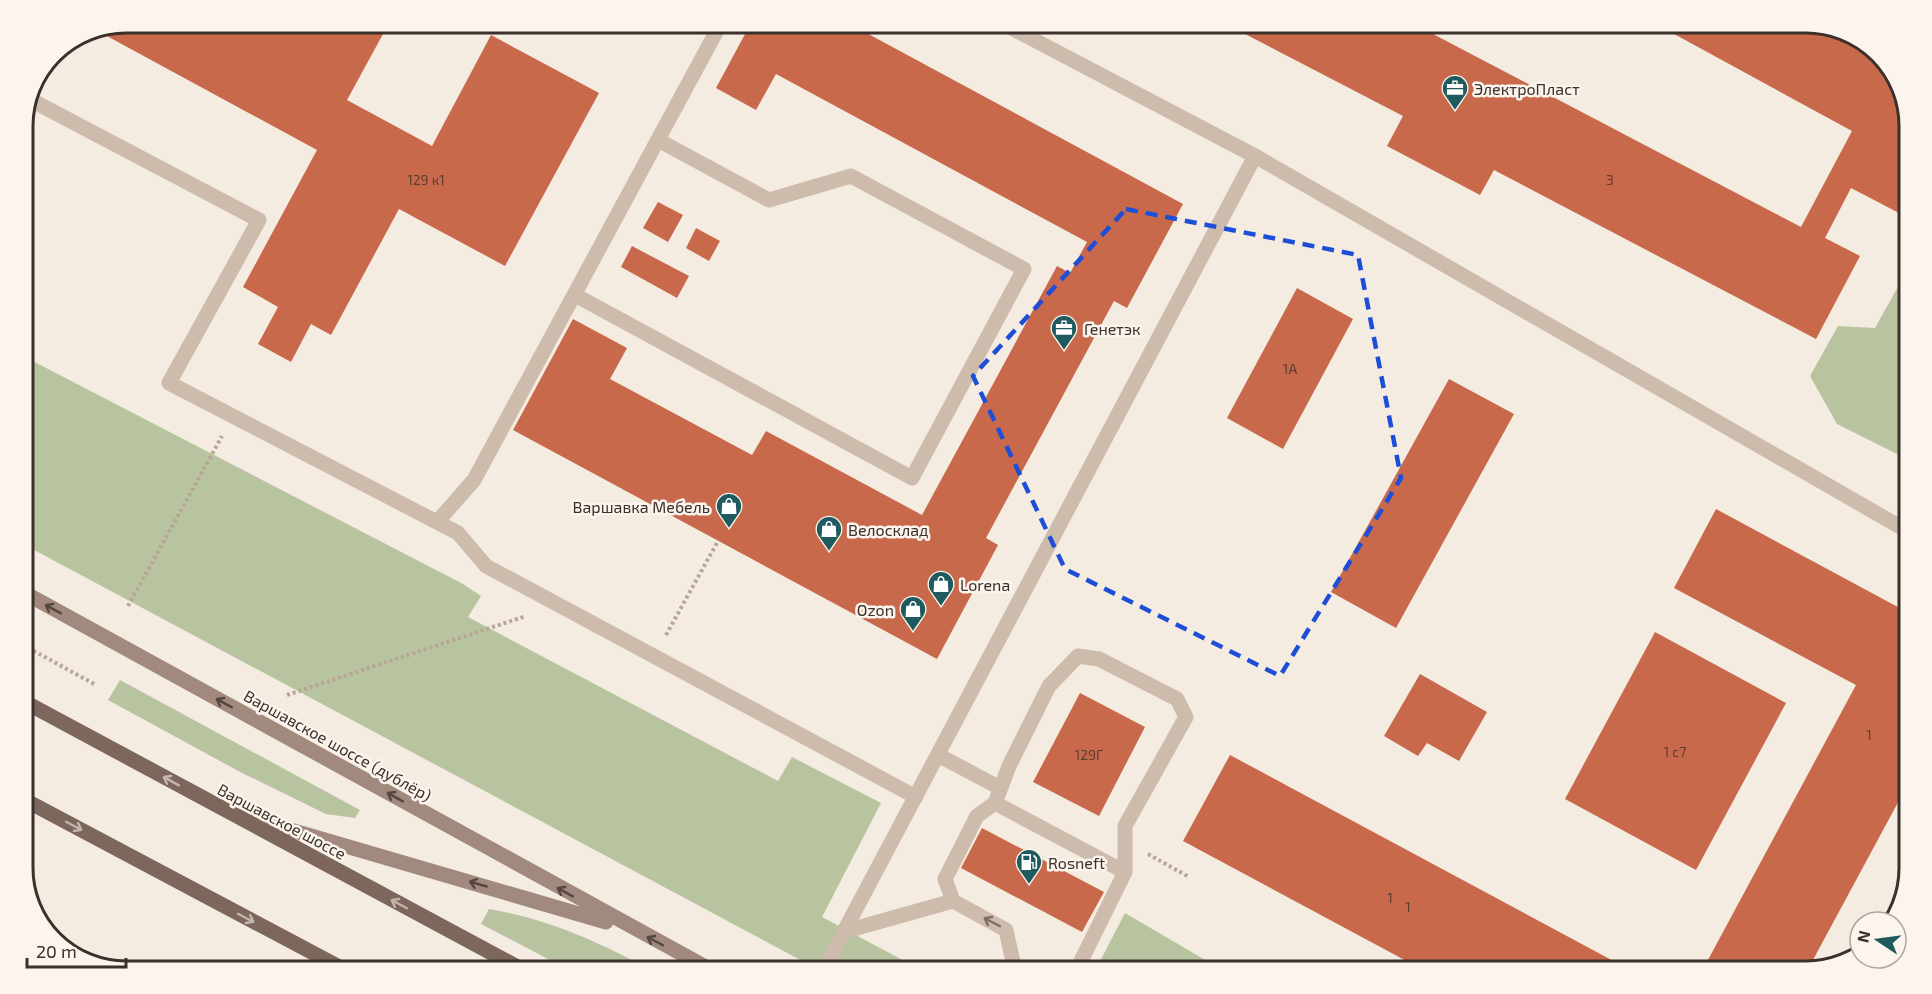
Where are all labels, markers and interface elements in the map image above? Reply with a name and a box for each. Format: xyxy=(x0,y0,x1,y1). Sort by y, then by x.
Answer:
office icon: ЭлектроПласт xyxy=(1440,73,1470,111)
place label: ЭлектроПласт xyxy=(1474,79,1580,98)
house number: 129 к1 xyxy=(407,171,445,188)
house number: 3 xyxy=(1606,171,1614,188)
office icon: Генетэк xyxy=(1049,313,1079,351)
place label: Генетэк xyxy=(1084,319,1141,338)
house number: 1A xyxy=(1283,360,1297,377)
shop icon: Варшавка Мебель xyxy=(714,491,744,529)
place label: Варшавка Мебель xyxy=(573,497,710,516)
shop icon: Велосклад xyxy=(814,514,844,552)
place label: Велосклад xyxy=(848,520,928,539)
shop icon: Lorena xyxy=(926,569,956,607)
place label: Lorena xyxy=(960,575,1010,594)
shop icon: Ozon xyxy=(898,594,928,632)
place label: Ozon xyxy=(857,600,894,619)
one-way arrow xyxy=(45,603,63,614)
street label: Варшавское шоссе (дублёр) xyxy=(240,685,435,805)
one-way arrow xyxy=(216,697,233,709)
house number: 1 xyxy=(1866,726,1872,743)
house number: 1 с7 xyxy=(1664,743,1686,760)
house number: 129Г xyxy=(1075,746,1103,763)
one-way arrow xyxy=(163,775,180,787)
street label: Варшавское шоссе xyxy=(215,779,349,863)
one-way arrow xyxy=(386,791,403,803)
one-way arrow xyxy=(65,821,83,832)
fuel station icon: Rosneft xyxy=(1014,847,1044,885)
place label: Rosneft xyxy=(1048,853,1105,872)
one-way arrow xyxy=(469,878,488,889)
one-way arrow xyxy=(557,886,574,898)
house number: 1 xyxy=(1387,889,1393,906)
one-way arrow xyxy=(391,898,409,909)
house number: 1 xyxy=(1405,898,1411,915)
north arrow xyxy=(1848,910,1908,970)
one-way arrow xyxy=(237,913,255,924)
one-way arrow xyxy=(984,916,1001,928)
text: N xyxy=(1852,929,1873,944)
scale bar xyxy=(27,931,126,969)
one-way arrow xyxy=(647,935,664,947)
text: 20 m xyxy=(36,940,77,962)

